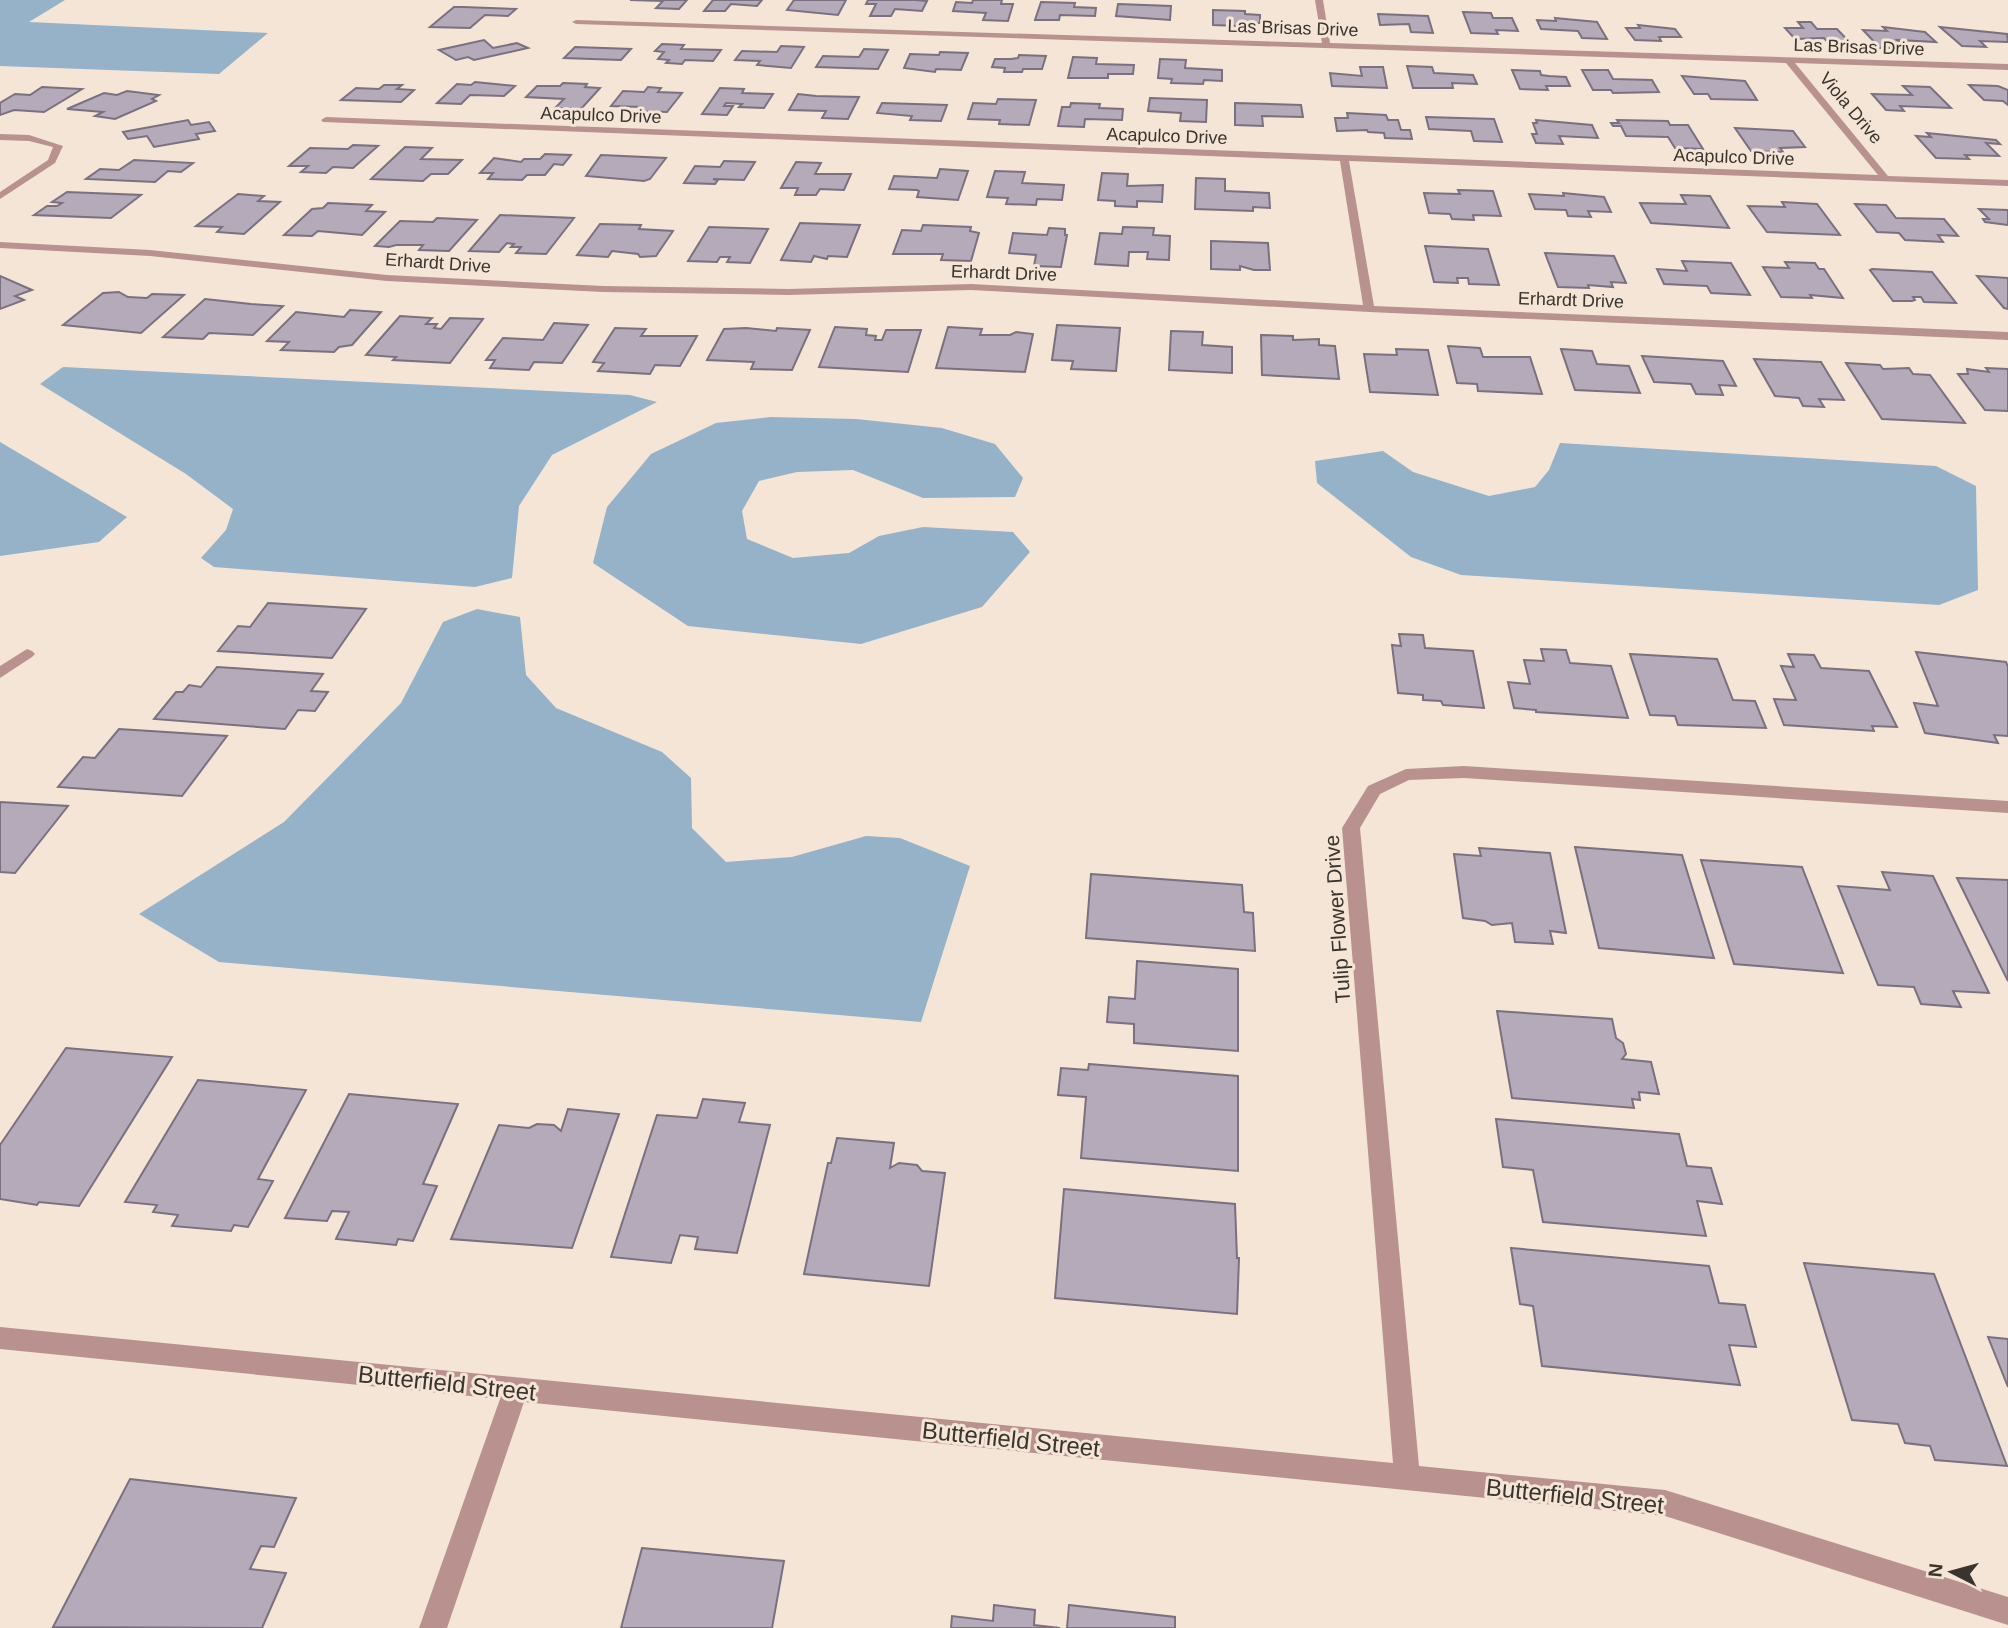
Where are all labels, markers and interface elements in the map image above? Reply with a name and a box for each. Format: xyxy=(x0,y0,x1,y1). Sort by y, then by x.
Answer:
street label: Las Brisas Drive xyxy=(1227,16,1359,40)
street label: Las Brisas Drive xyxy=(1793,35,1925,59)
street label: Viola Drive xyxy=(1815,68,1887,148)
street label: Acapulco Drive xyxy=(540,103,662,127)
street label: Acapulco Drive xyxy=(1106,124,1228,148)
street label: Acapulco Drive xyxy=(1673,145,1795,169)
street label: Erhardt Drive xyxy=(384,249,492,277)
street label: Erhardt Drive xyxy=(951,261,1057,285)
street label: Erhardt Drive xyxy=(1518,288,1624,312)
street label: Tulip Flower Drive xyxy=(1320,834,1354,1004)
street label: Butterfield Street xyxy=(357,1360,538,1406)
street label: Butterfield Street xyxy=(921,1416,1102,1462)
street label: Butterfield Street xyxy=(1485,1473,1666,1519)
north arrow xyxy=(1917,1537,1987,1607)
text: N xyxy=(1924,1562,1947,1578)

